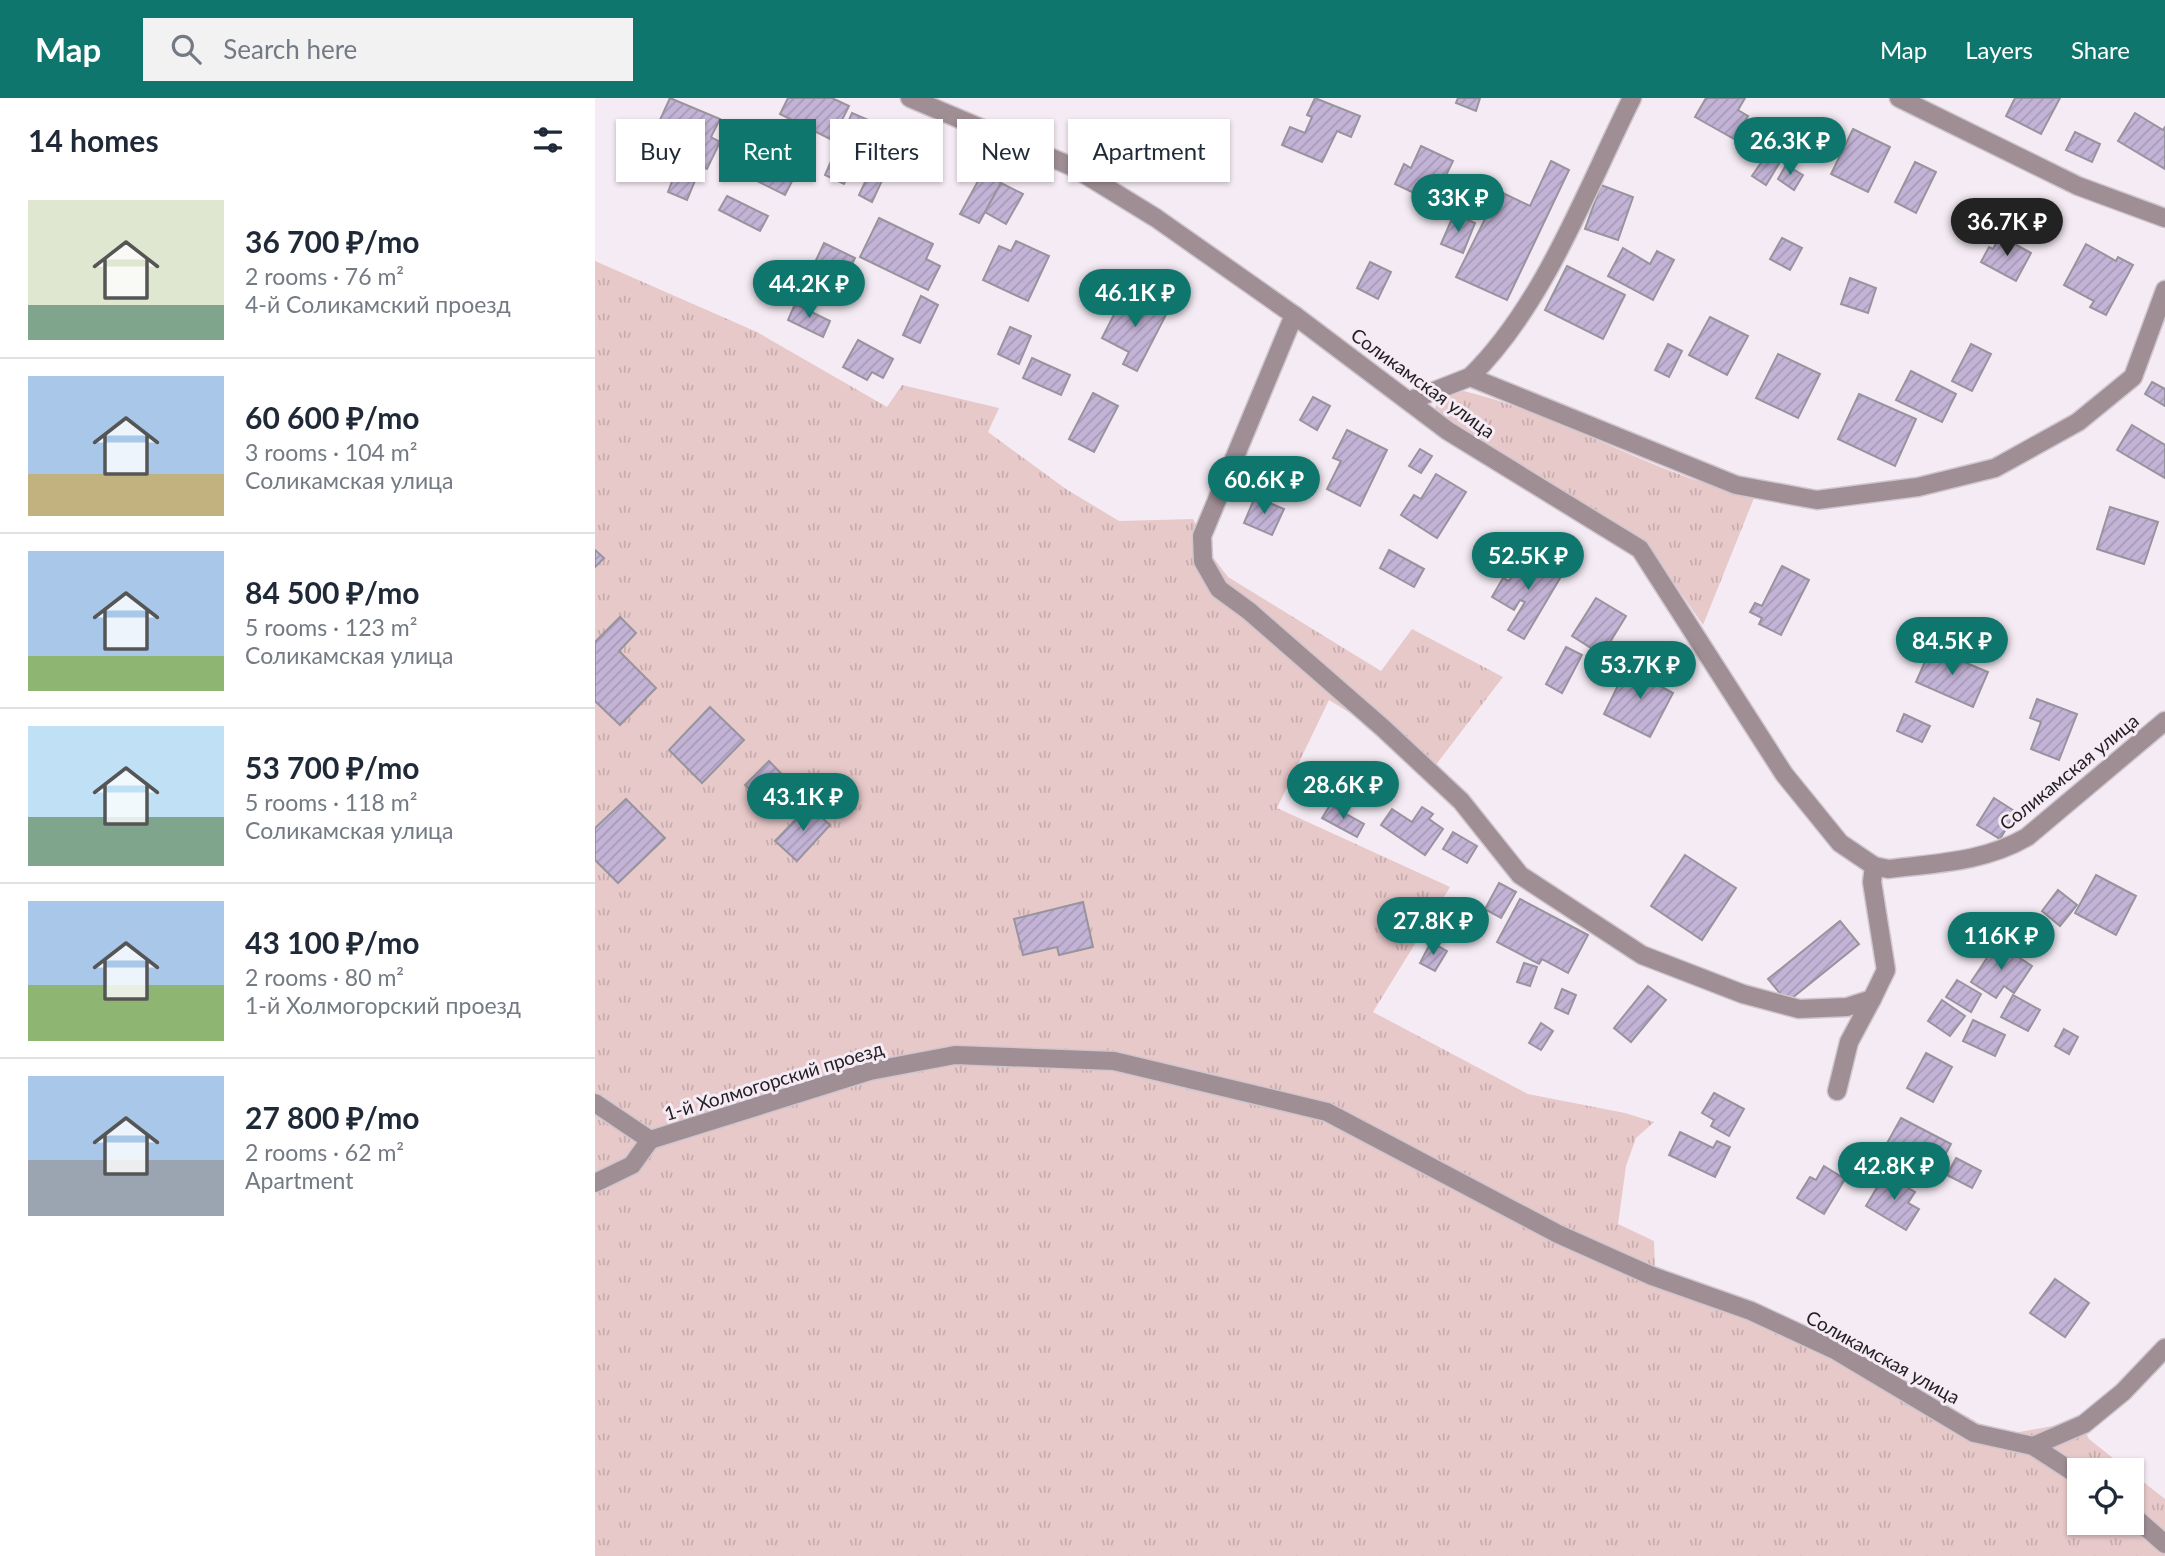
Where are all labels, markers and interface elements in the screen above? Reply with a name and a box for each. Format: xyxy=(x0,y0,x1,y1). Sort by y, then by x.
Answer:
search box xyxy=(143,18,633,81)
text: Map xyxy=(35,29,101,69)
icon: search xyxy=(167,30,205,68)
text: Search here xyxy=(223,33,357,65)
text: Map xyxy=(1880,35,1927,64)
text: Layers xyxy=(1965,35,2033,64)
text: Share xyxy=(2071,35,2130,64)
pin: 26.3K ₽ xyxy=(1725,118,1855,177)
chip: Buy xyxy=(616,119,705,182)
chip: Rent xyxy=(719,119,816,182)
chip: Filters xyxy=(830,119,943,182)
chip: New xyxy=(957,119,1054,182)
chip: Apartment xyxy=(1068,119,1230,182)
icon: filters xyxy=(529,121,567,159)
text: 14 homes xyxy=(28,122,159,158)
text: 26.3K ₽ xyxy=(1750,126,1830,154)
pin: 33K ₽ xyxy=(1409,174,1507,234)
text: 33K ₽ xyxy=(1427,183,1489,211)
pin: 36.7K ₽ xyxy=(1942,198,2072,258)
text: 36.7K ₽ xyxy=(1967,207,2047,235)
text: 36 700 ₽/mo xyxy=(245,223,420,259)
icon: home xyxy=(84,228,168,312)
pin: 44.2K ₽ xyxy=(744,260,874,320)
text: 2 rooms · 76 m² xyxy=(245,262,404,290)
text: 44.2K ₽ xyxy=(769,269,849,297)
pin: 46.1K ₽ xyxy=(1070,270,1200,329)
text: 46.1K ₽ xyxy=(1095,278,1175,306)
text: 4-й Соликамский проезд xyxy=(245,290,511,318)
street label: Соликамская улица xyxy=(1347,323,1500,443)
text: 60 600 ₽/mo xyxy=(245,399,420,435)
icon: home xyxy=(84,404,168,488)
text: 3 rooms · 104 m² xyxy=(245,438,417,466)
pin: 60.6K ₽ xyxy=(1199,456,1329,516)
text: 60.6K ₽ xyxy=(1224,465,1304,493)
text: Соликамская улица xyxy=(245,466,453,494)
pin: 52.5K ₽ xyxy=(1463,532,1593,592)
text: 52.5K ₽ xyxy=(1488,541,1568,569)
text: 84 500 ₽/mo xyxy=(245,574,420,610)
icon: home xyxy=(84,579,168,663)
text: 5 rooms · 123 m² xyxy=(245,613,417,641)
pin: 84.5K ₽ xyxy=(1887,618,2017,677)
text: 84.5K ₽ xyxy=(1912,626,1992,654)
text: Соликамская улица xyxy=(245,641,453,669)
pin: 53.7K ₽ xyxy=(1575,642,1705,701)
text: 53.7K ₽ xyxy=(1600,650,1680,678)
street label: Соликамская улица xyxy=(1995,708,2143,835)
text: 53 700 ₽/mo xyxy=(245,749,420,785)
icon: home xyxy=(84,754,168,838)
pin: 28.6K ₽ xyxy=(1278,762,1408,821)
text: 28.6K ₽ xyxy=(1303,770,1383,798)
pin: 43.1K ₽ xyxy=(738,774,868,833)
text: 43.1K ₽ xyxy=(763,782,843,810)
text: 5 rooms · 118 m² xyxy=(245,788,417,816)
text: Соликамская улица xyxy=(245,816,453,844)
pin: 27.8K ₽ xyxy=(1368,898,1498,957)
text: 27.8K ₽ xyxy=(1393,906,1473,934)
pin: 116K ₽ xyxy=(1944,912,2058,972)
text: 116K ₽ xyxy=(1964,921,2038,949)
text: 43 100 ₽/mo xyxy=(245,924,420,960)
icon: home xyxy=(84,929,168,1013)
text: 2 rooms · 80 m² xyxy=(245,963,404,991)
text: 1-й Холмогорский проезд xyxy=(245,991,521,1019)
street label: 1-й Холмогорский проезд xyxy=(661,1036,886,1125)
text: 27 800 ₽/mo xyxy=(245,1099,420,1135)
icon: home xyxy=(84,1104,168,1188)
text: 2 rooms · 62 m² xyxy=(245,1138,404,1166)
pin: 42.8K ₽ xyxy=(1829,1142,1959,1202)
text: 42.8K ₽ xyxy=(1854,1151,1934,1179)
text: Apartment xyxy=(245,1166,353,1194)
street label: Соликамская улица xyxy=(1802,1305,1964,1408)
map controls xyxy=(2067,1458,2144,1535)
button: locate xyxy=(2067,1458,2144,1535)

